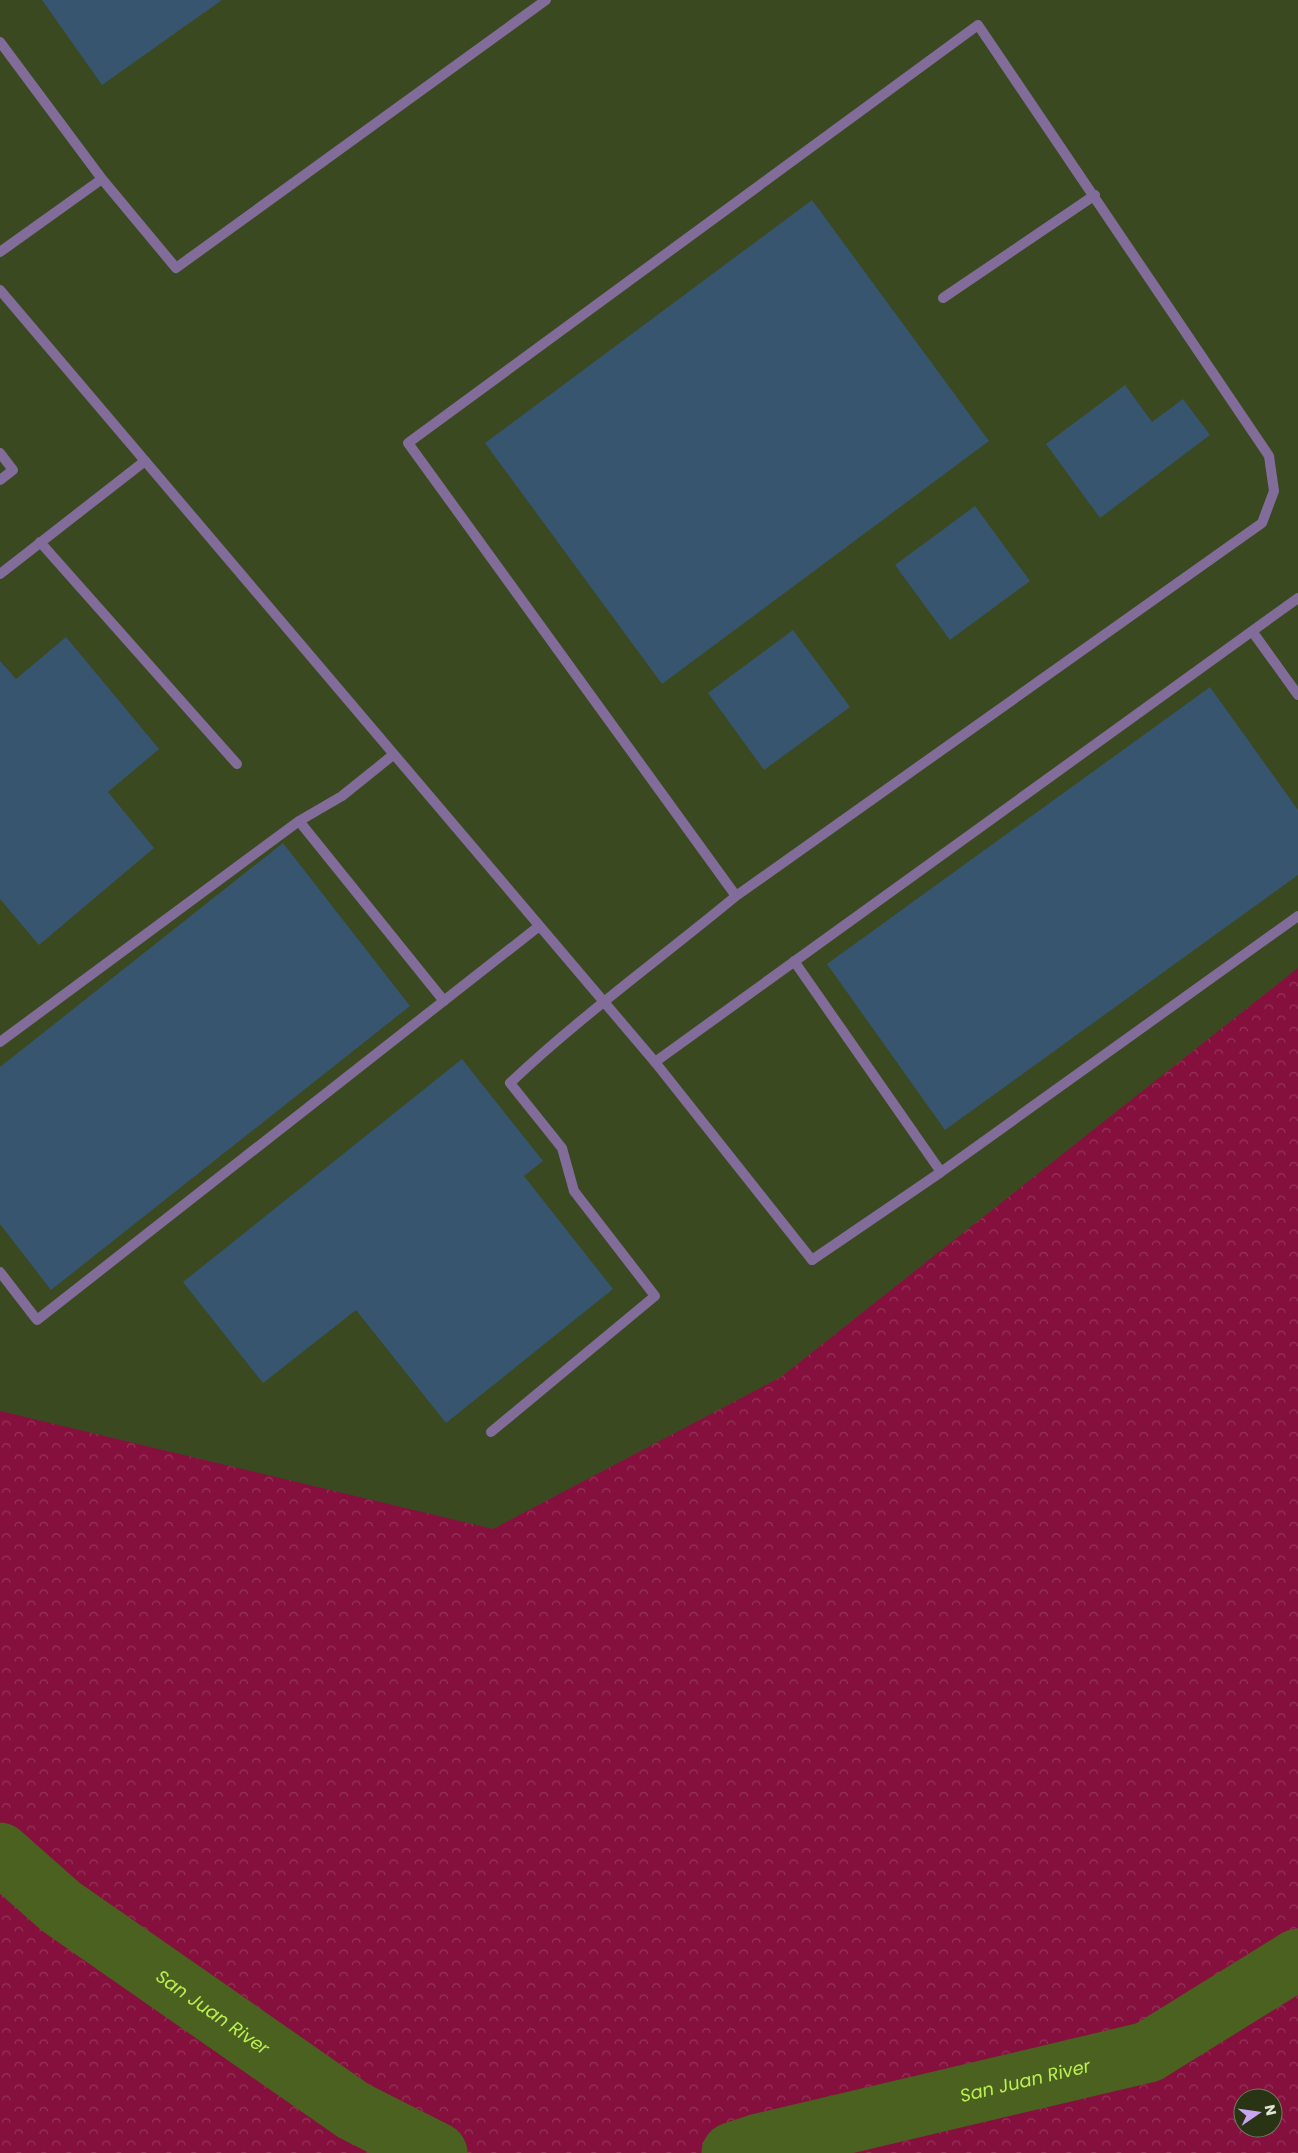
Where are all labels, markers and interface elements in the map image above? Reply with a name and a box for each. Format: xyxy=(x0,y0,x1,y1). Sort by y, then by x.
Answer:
water label: San Juan River xyxy=(151,1964,276,2061)
water label: San Juan River xyxy=(957,2053,1094,2108)
north arrow xyxy=(1233,2088,1283,2138)
text: N xyxy=(1260,2103,1282,2117)

